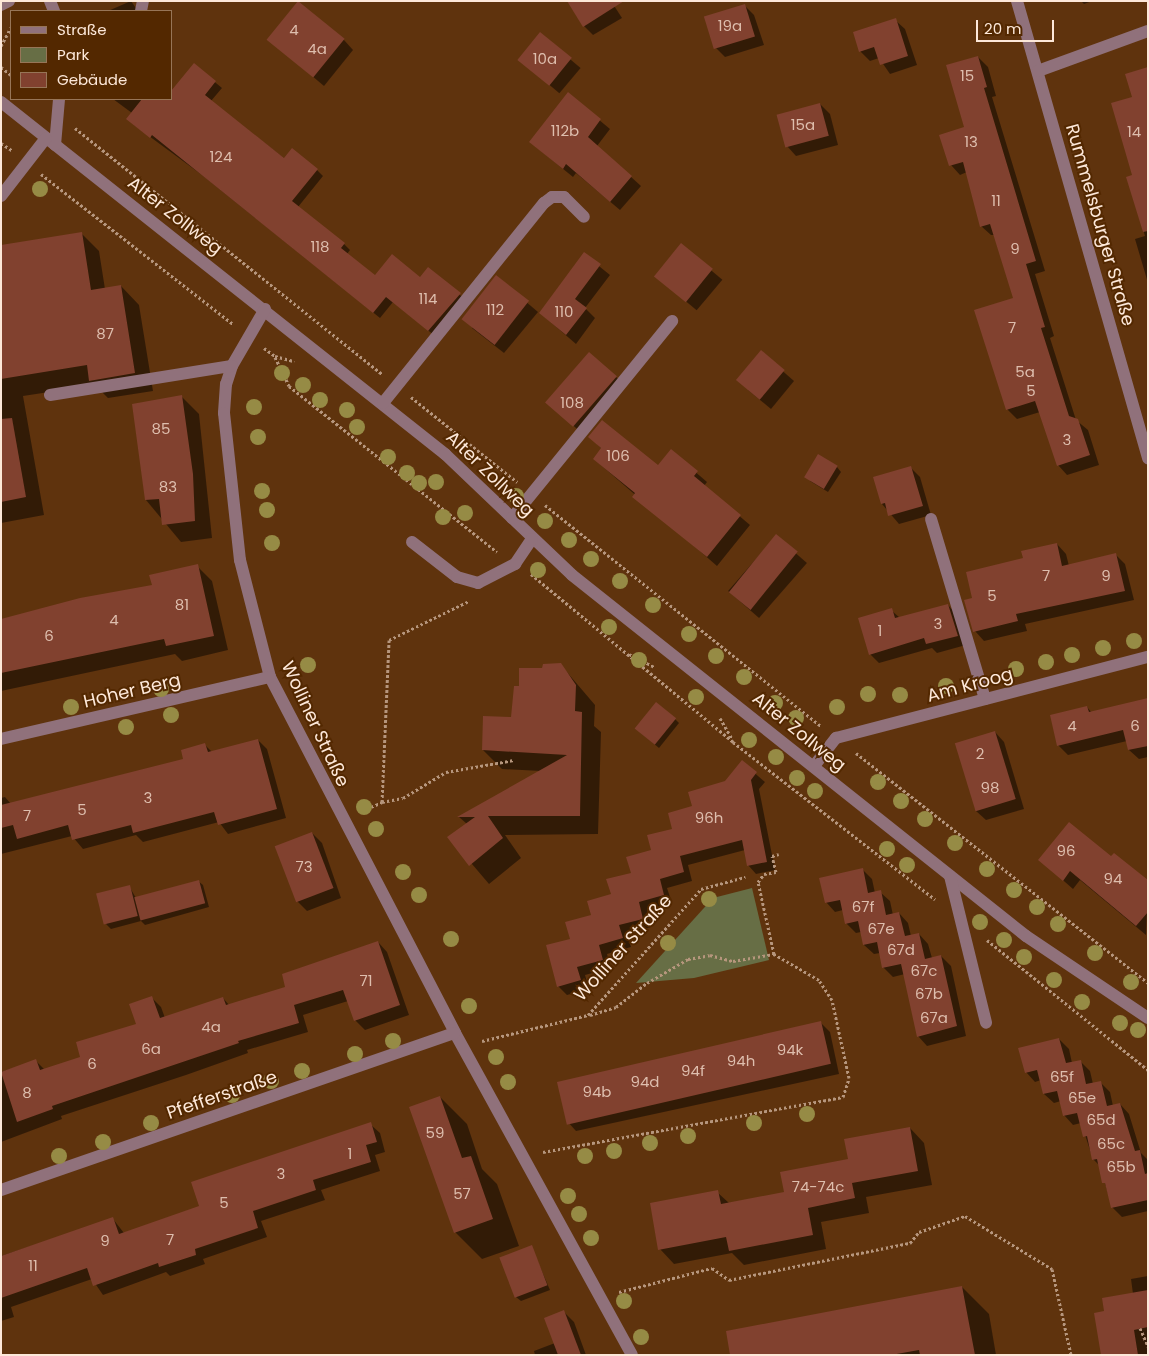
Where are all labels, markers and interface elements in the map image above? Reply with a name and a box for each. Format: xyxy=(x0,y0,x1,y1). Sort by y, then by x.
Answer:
legend xyxy=(10,10,172,100)
scale bar xyxy=(979,10,1056,42)
house number: 19a xyxy=(718,17,742,35)
text: 20 m xyxy=(984,18,1022,39)
text: Straße xyxy=(57,19,107,40)
house number: 4 xyxy=(289,21,299,39)
house number: 4a xyxy=(307,40,327,58)
text: Park xyxy=(57,44,89,65)
house number: 10a xyxy=(533,50,557,68)
house number: 15 xyxy=(960,67,974,85)
text: Gebäude xyxy=(57,69,127,90)
house number: 15a xyxy=(791,116,815,134)
street label: Rummelsburger Straße xyxy=(1061,121,1139,329)
house number: 112b xyxy=(551,122,579,140)
house number: 14 xyxy=(1127,123,1141,141)
house number: 13 xyxy=(964,133,978,151)
house number: 124 xyxy=(210,148,232,166)
street label: Alter Zollweg xyxy=(123,172,227,260)
house number: 11 xyxy=(991,192,1001,210)
house number: 118 xyxy=(310,238,330,256)
house number: 9 xyxy=(1010,240,1020,258)
house number: 114 xyxy=(418,290,438,308)
house number: 112 xyxy=(486,301,504,319)
house number: 110 xyxy=(554,303,574,321)
house number: 7 xyxy=(1008,319,1016,337)
house number: 87 xyxy=(96,325,114,343)
house number: 5a xyxy=(1015,363,1035,381)
house number: 5 xyxy=(1026,382,1036,400)
house number: 108 xyxy=(560,394,584,412)
house number: 85 xyxy=(152,420,170,438)
street label: Alter Zollweg xyxy=(441,427,539,521)
house number: 3 xyxy=(1063,431,1071,449)
house number: 106 xyxy=(606,447,630,465)
house number: 83 xyxy=(159,478,177,496)
house number: 7 xyxy=(1042,567,1050,585)
house number: 9 xyxy=(1101,567,1111,585)
house number: 5 xyxy=(987,587,997,605)
house number: 81 xyxy=(175,596,189,614)
house number: 4 xyxy=(109,611,119,629)
house number: 3 xyxy=(934,615,942,633)
house number: 1 xyxy=(878,622,882,640)
house number: 6 xyxy=(44,627,54,645)
street label: Wolliner Straße xyxy=(276,658,354,790)
street label: Am Kroog xyxy=(925,663,1015,707)
street label: Hoher Berg xyxy=(81,669,183,713)
street label: Alter Zollweg xyxy=(748,688,850,776)
house number: 4 xyxy=(1067,717,1077,735)
house number: 6 xyxy=(1130,717,1140,735)
house number: 2 xyxy=(976,745,984,763)
house number: 98 xyxy=(981,779,999,797)
house number: 3 xyxy=(144,789,152,807)
house number: 5 xyxy=(77,801,87,819)
house number: 7 xyxy=(23,807,31,825)
house number: 96h xyxy=(695,809,723,827)
house number: 96 xyxy=(1057,842,1075,860)
house number: 73 xyxy=(295,858,313,876)
house number: 94 xyxy=(1104,870,1122,888)
street label: Wolliner Straße xyxy=(569,890,677,1006)
house number: 67f xyxy=(852,898,874,916)
house number: 67e xyxy=(867,920,895,938)
house number: 67d xyxy=(887,941,915,959)
house number: 67c xyxy=(911,962,937,980)
house number: 71 xyxy=(360,972,372,990)
house number: 67b xyxy=(915,985,943,1003)
house number: 67a xyxy=(920,1009,948,1027)
house number: 4a xyxy=(201,1018,221,1036)
house number: 6a xyxy=(141,1040,161,1058)
house number: 94k xyxy=(777,1041,803,1059)
house number: 94h xyxy=(727,1052,755,1070)
house number: 6 xyxy=(87,1055,97,1073)
house number: 94f xyxy=(681,1062,705,1080)
street label: Pfefferstraße xyxy=(164,1066,280,1124)
house number: 65f xyxy=(1050,1068,1074,1086)
house number: 94d xyxy=(630,1073,660,1091)
house number: 94b xyxy=(582,1083,612,1101)
house number: 8 xyxy=(22,1084,32,1102)
house number: 65e xyxy=(1068,1089,1096,1107)
house number: 65d xyxy=(1086,1111,1116,1129)
house number: 59 xyxy=(426,1124,444,1142)
house number: 65c xyxy=(1097,1135,1125,1153)
house number: 1 xyxy=(348,1145,352,1163)
house number: 65b xyxy=(1106,1158,1136,1176)
house number: 3 xyxy=(277,1165,285,1183)
house number: 74-74c xyxy=(792,1178,844,1196)
house number: 57 xyxy=(453,1185,471,1203)
house number: 5 xyxy=(219,1194,229,1212)
house number: 7 xyxy=(166,1231,174,1249)
house number: 9 xyxy=(100,1232,110,1250)
house number: 11 xyxy=(28,1257,38,1275)

